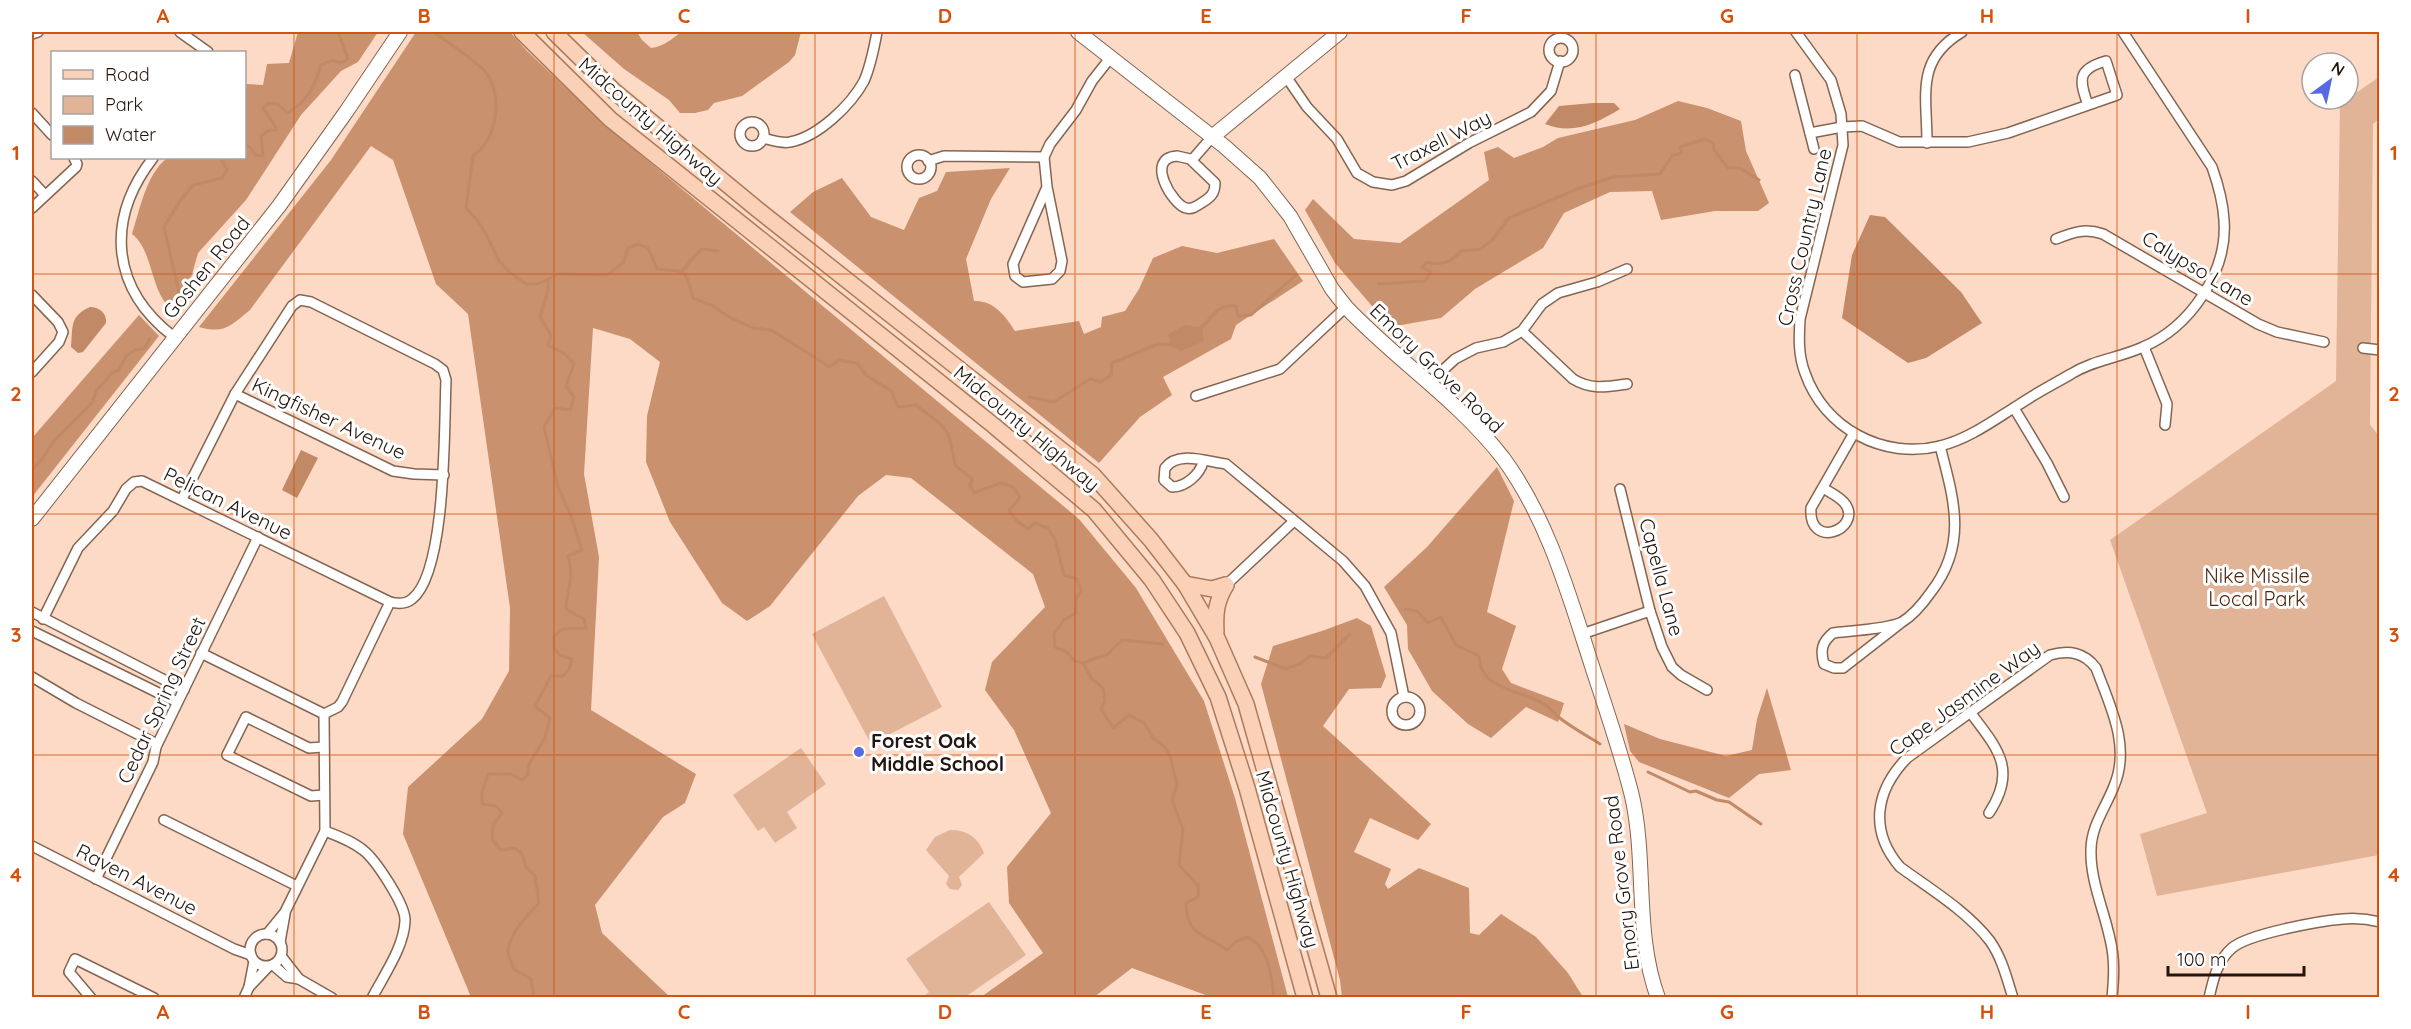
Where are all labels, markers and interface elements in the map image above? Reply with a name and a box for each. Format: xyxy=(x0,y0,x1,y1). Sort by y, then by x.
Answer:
text: A xyxy=(157,3,170,28)
text: B xyxy=(417,3,431,28)
text: C xyxy=(678,3,691,28)
text: D xyxy=(938,3,952,28)
text: E xyxy=(1200,3,1212,28)
text: F xyxy=(1460,3,1472,28)
text: G xyxy=(1720,3,1734,28)
text: H xyxy=(1980,3,1994,28)
text: I xyxy=(2245,3,2251,28)
legend xyxy=(51,51,246,159)
north arrow xyxy=(2300,51,2360,111)
street label: Midcounty Highway xyxy=(574,52,728,190)
text: N xyxy=(2328,57,2349,80)
text: Road xyxy=(105,63,150,86)
text: Park xyxy=(105,93,143,116)
street label: Traxell Way xyxy=(1387,104,1495,176)
text: Water xyxy=(105,123,156,146)
text: 1 xyxy=(12,140,20,165)
text: 1 xyxy=(2390,140,2398,165)
street label: Cross Country Lane xyxy=(1771,146,1837,328)
street label: Goshen Road xyxy=(157,211,255,323)
street label: Calypso Lane xyxy=(2138,225,2258,311)
street label: Emory Grove Road xyxy=(1365,298,1509,438)
street label: Midcounty Highway xyxy=(949,360,1105,496)
street label: Kingfisher Avenue xyxy=(248,371,410,465)
text: 2 xyxy=(10,381,22,406)
text: 2 xyxy=(2388,381,2400,406)
street label: Pelican Avenue xyxy=(160,461,296,545)
street label: Capella Lane xyxy=(1634,515,1690,639)
park label: Nike Missile Local Park xyxy=(2204,563,2310,611)
street label: Cedar Spring Street xyxy=(111,612,211,787)
text: 3 xyxy=(11,622,21,647)
text: 3 xyxy=(2389,622,2399,647)
street label: Cape Jasmine Way xyxy=(1884,635,2044,761)
place label: Forest Oak Middle School xyxy=(871,728,1004,776)
marker: Forest Oak Middle School xyxy=(852,745,866,759)
street label: Midcounty Highway xyxy=(1251,768,1325,950)
street label: Emory Grove Road xyxy=(1598,794,1644,972)
street label: Raven Avenue xyxy=(72,838,202,920)
text: 4 xyxy=(10,862,22,887)
text: 4 xyxy=(2388,862,2400,887)
scale bar xyxy=(2168,939,2304,977)
text: 100 m xyxy=(2177,948,2226,971)
text: A xyxy=(157,999,170,1024)
text: B xyxy=(417,999,431,1024)
text: C xyxy=(678,999,691,1024)
text: D xyxy=(938,999,952,1024)
text: E xyxy=(1200,999,1212,1024)
text: F xyxy=(1460,999,1472,1024)
text: G xyxy=(1720,999,1734,1024)
text: H xyxy=(1980,999,1994,1024)
text: I xyxy=(2245,999,2251,1024)

